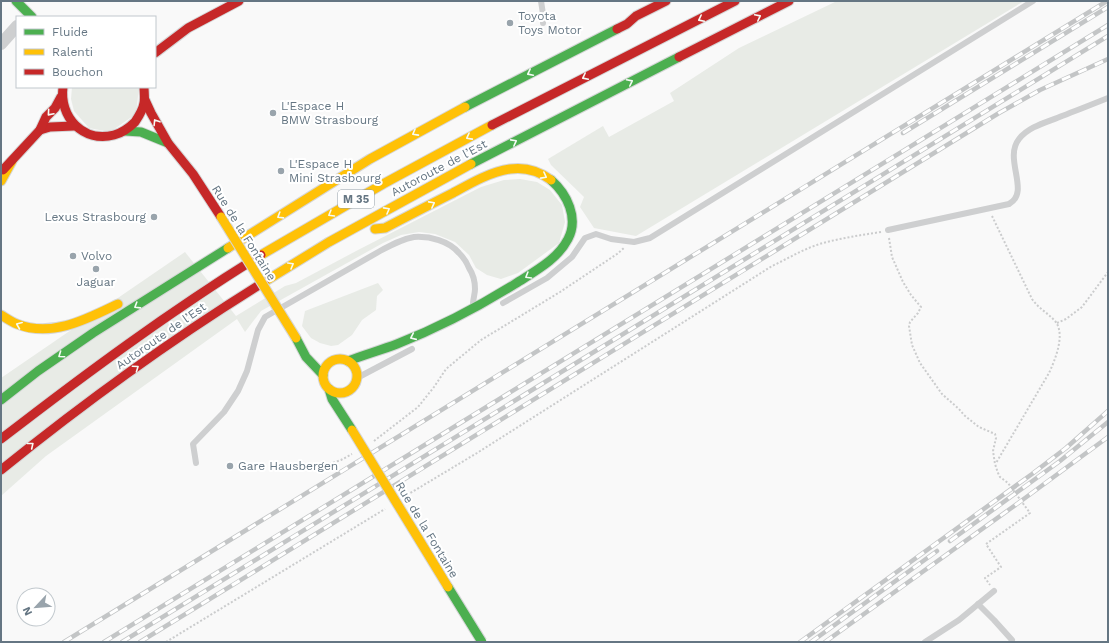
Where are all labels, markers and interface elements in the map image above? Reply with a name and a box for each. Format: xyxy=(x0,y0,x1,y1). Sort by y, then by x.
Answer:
place label: Toyota Toys Motor xyxy=(518,9,582,37)
one-way arrow xyxy=(697,14,705,21)
one-way arrow xyxy=(754,14,761,22)
legend xyxy=(16,16,156,88)
marker: Toyota Toys Motor xyxy=(505,18,515,28)
text: Fluide xyxy=(52,25,88,39)
text: Ralenti xyxy=(52,45,93,59)
text: Bouchon xyxy=(52,65,103,79)
one-way arrow xyxy=(527,69,535,76)
one-way arrow xyxy=(581,72,589,80)
one-way arrow xyxy=(625,79,633,87)
place label: L'Espace H BMW Strasbourg xyxy=(281,99,379,127)
one-way arrow xyxy=(48,108,55,116)
marker: L'Espace H BMW Strasbourg xyxy=(268,108,278,118)
one-way arrow xyxy=(153,119,161,126)
one-way arrow xyxy=(412,129,419,136)
one-way arrow xyxy=(466,133,473,140)
street label: Autoroute de l’Est xyxy=(389,137,489,199)
one-way arrow xyxy=(510,139,517,146)
place label: L'Espace H Mini Strasbourg xyxy=(289,157,381,185)
marker: L'Espace H Mini Strasbourg xyxy=(276,166,286,176)
one-way arrow xyxy=(540,171,547,178)
street label: Rue de la Fontaine xyxy=(209,183,279,283)
road number: M 35 xyxy=(338,190,374,208)
one-way arrow xyxy=(428,201,435,209)
one-way arrow xyxy=(383,207,391,215)
one-way arrow xyxy=(328,209,335,216)
place label: Lexus Strasbourg xyxy=(44,210,147,224)
one-way arrow xyxy=(277,211,284,218)
marker: Lexus Strasbourg xyxy=(149,212,159,222)
place label: Volvo xyxy=(81,249,112,263)
marker: Volvo xyxy=(68,251,78,261)
one-way arrow xyxy=(287,262,294,269)
marker: Jaguar xyxy=(91,264,101,274)
one-way arrow xyxy=(525,271,532,279)
place label: Jaguar xyxy=(77,275,116,289)
street label: Autoroute de l’Est xyxy=(113,300,209,372)
one-way arrow xyxy=(134,301,141,309)
one-way arrow xyxy=(16,321,23,329)
one-way arrow xyxy=(410,332,418,340)
one-way arrow xyxy=(59,350,66,357)
one-way arrow xyxy=(131,366,138,373)
one-way arrow xyxy=(27,443,34,450)
place label: Gare Hausbergen xyxy=(238,459,338,473)
marker: Gare Hausbergen xyxy=(225,461,235,471)
street label: Rue de la Fontaine xyxy=(393,479,461,581)
north arrow xyxy=(16,587,56,627)
text: N xyxy=(20,605,35,618)

